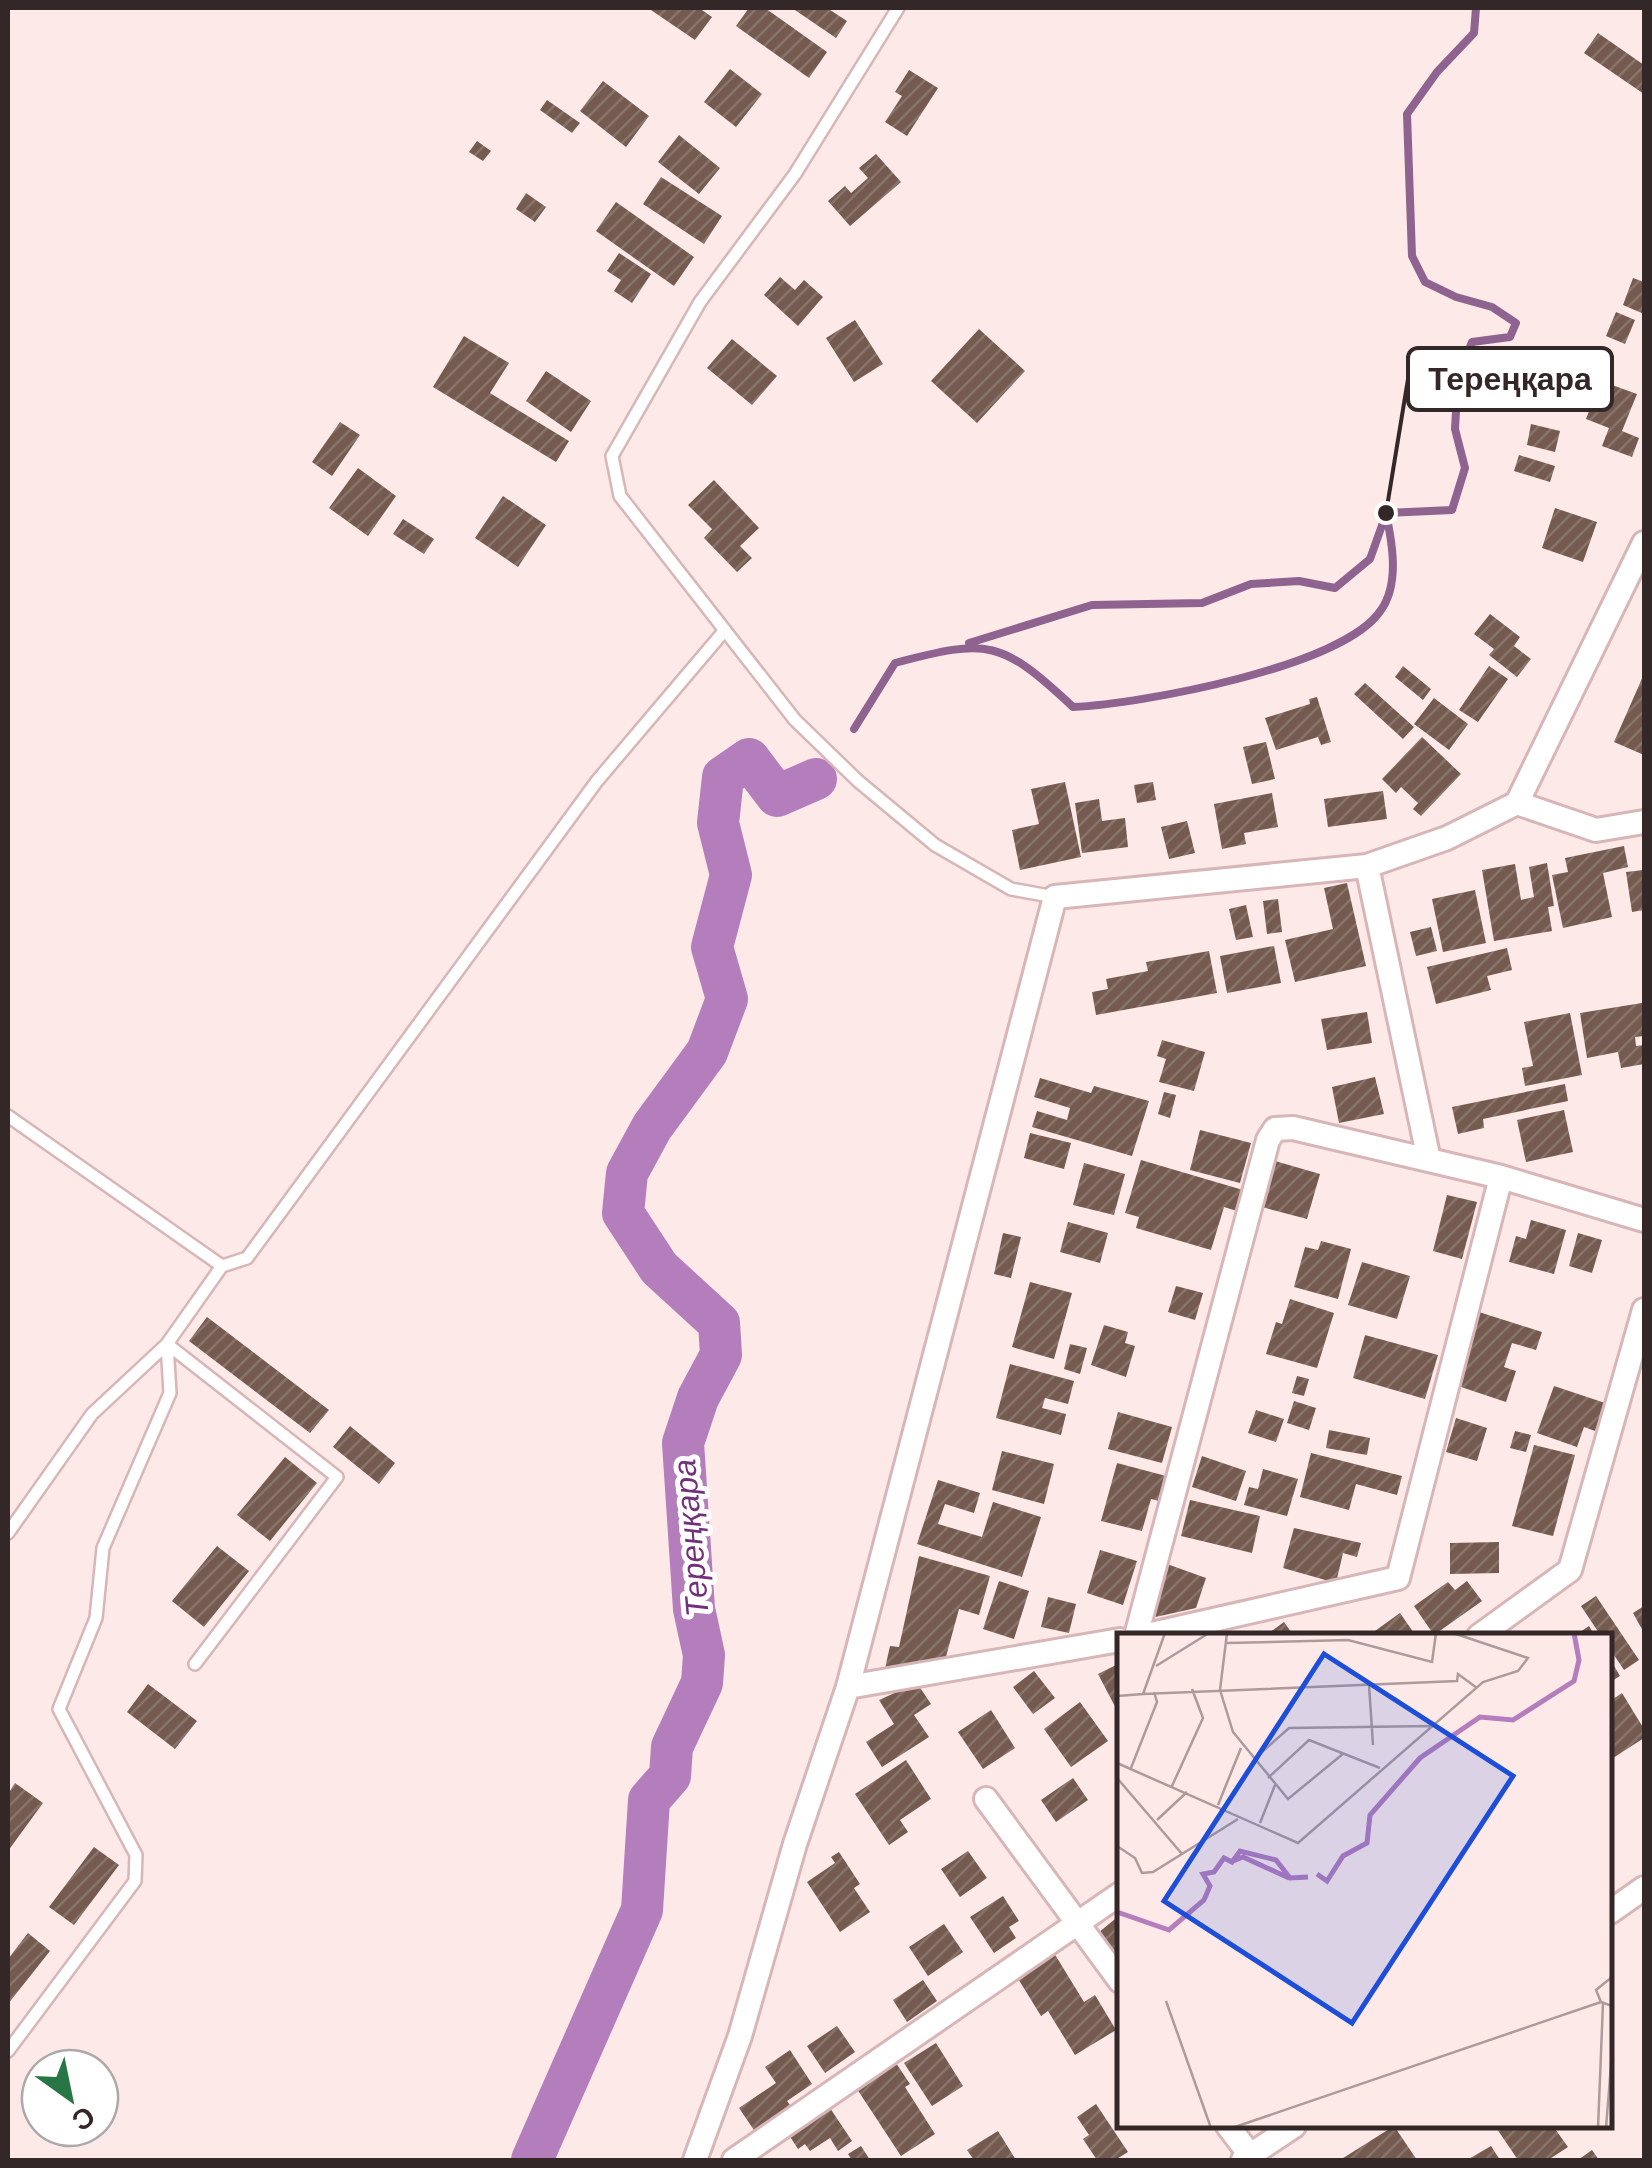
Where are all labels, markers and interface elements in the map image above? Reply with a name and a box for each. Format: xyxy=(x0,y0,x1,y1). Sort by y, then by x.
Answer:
callout: Тереңқара xyxy=(1408,348,1612,410)
text: Тереңқара xyxy=(1428,361,1592,397)
water label: Тереңқара xyxy=(666,1458,716,1618)
inset map xyxy=(1117,1633,1612,2128)
north arrow xyxy=(20,2048,120,2148)
text: С xyxy=(66,2100,100,2137)

